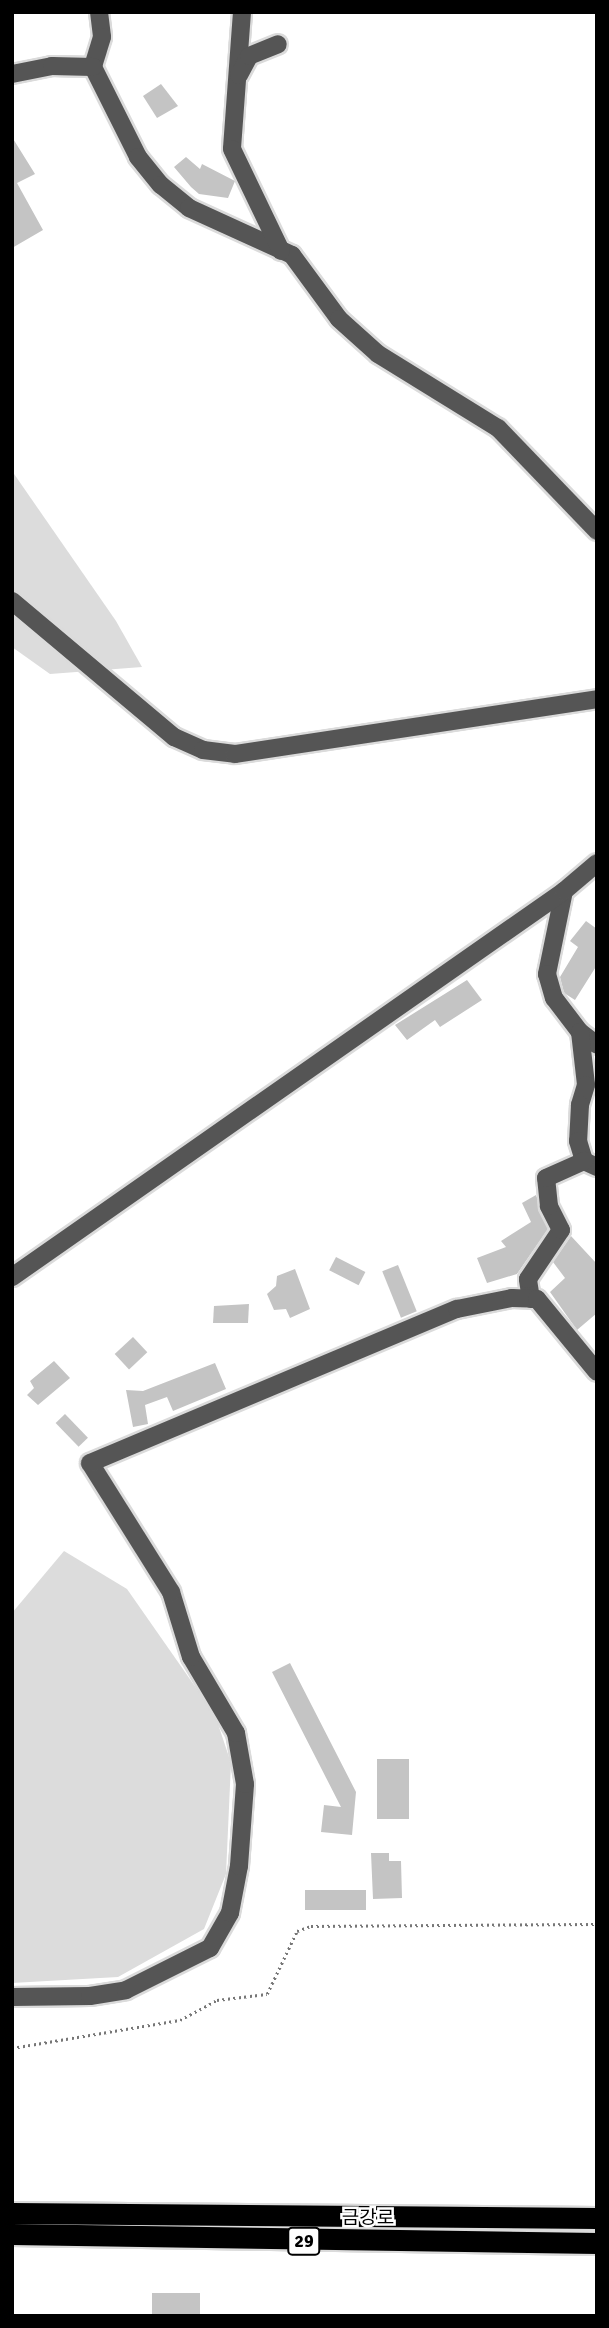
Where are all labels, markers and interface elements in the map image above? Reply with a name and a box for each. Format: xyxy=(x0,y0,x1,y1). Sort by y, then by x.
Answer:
street label: 금강로 xyxy=(342,2208,394,2230)
road number: 29 xyxy=(286,2227,322,2256)

